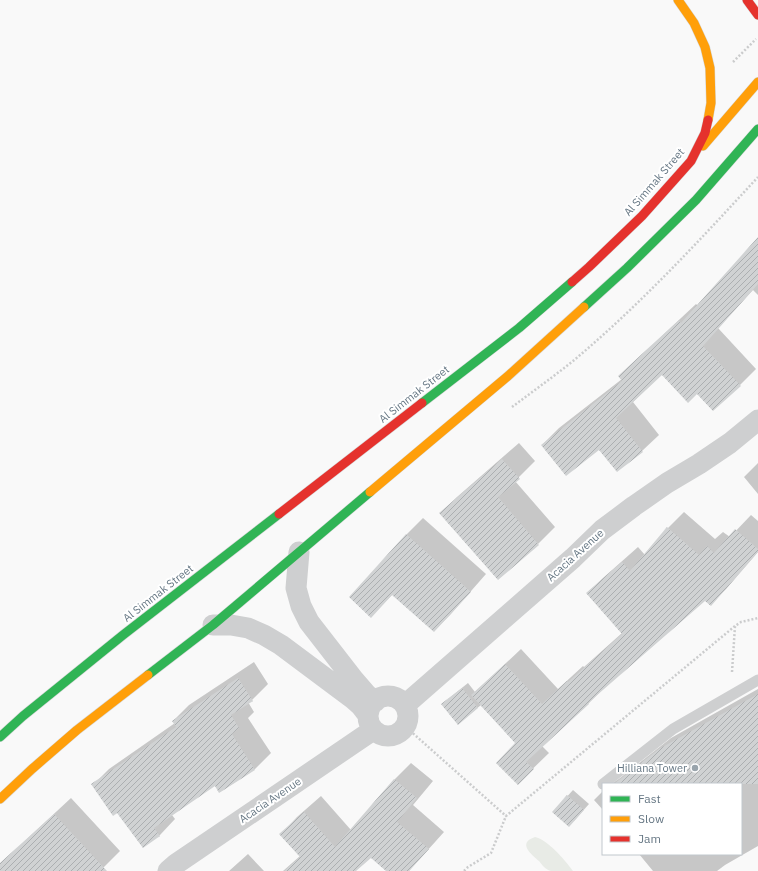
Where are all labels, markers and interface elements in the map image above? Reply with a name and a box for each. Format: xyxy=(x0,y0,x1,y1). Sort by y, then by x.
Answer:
street label: Al Simmak Street xyxy=(621,145,687,219)
street label: Al Simmak Street xyxy=(376,362,452,426)
street label: Acacia Avenue xyxy=(544,526,606,584)
street label: Al Simmak Street xyxy=(120,561,196,625)
place label: Hilliana Tower xyxy=(617,761,687,775)
marker: Hilliana Tower xyxy=(690,763,700,773)
street label: Acacia Avenue xyxy=(236,774,304,826)
legend xyxy=(602,783,742,855)
text: Fast xyxy=(638,791,661,806)
text: Slow xyxy=(638,811,664,826)
text: Jam xyxy=(638,831,661,846)

